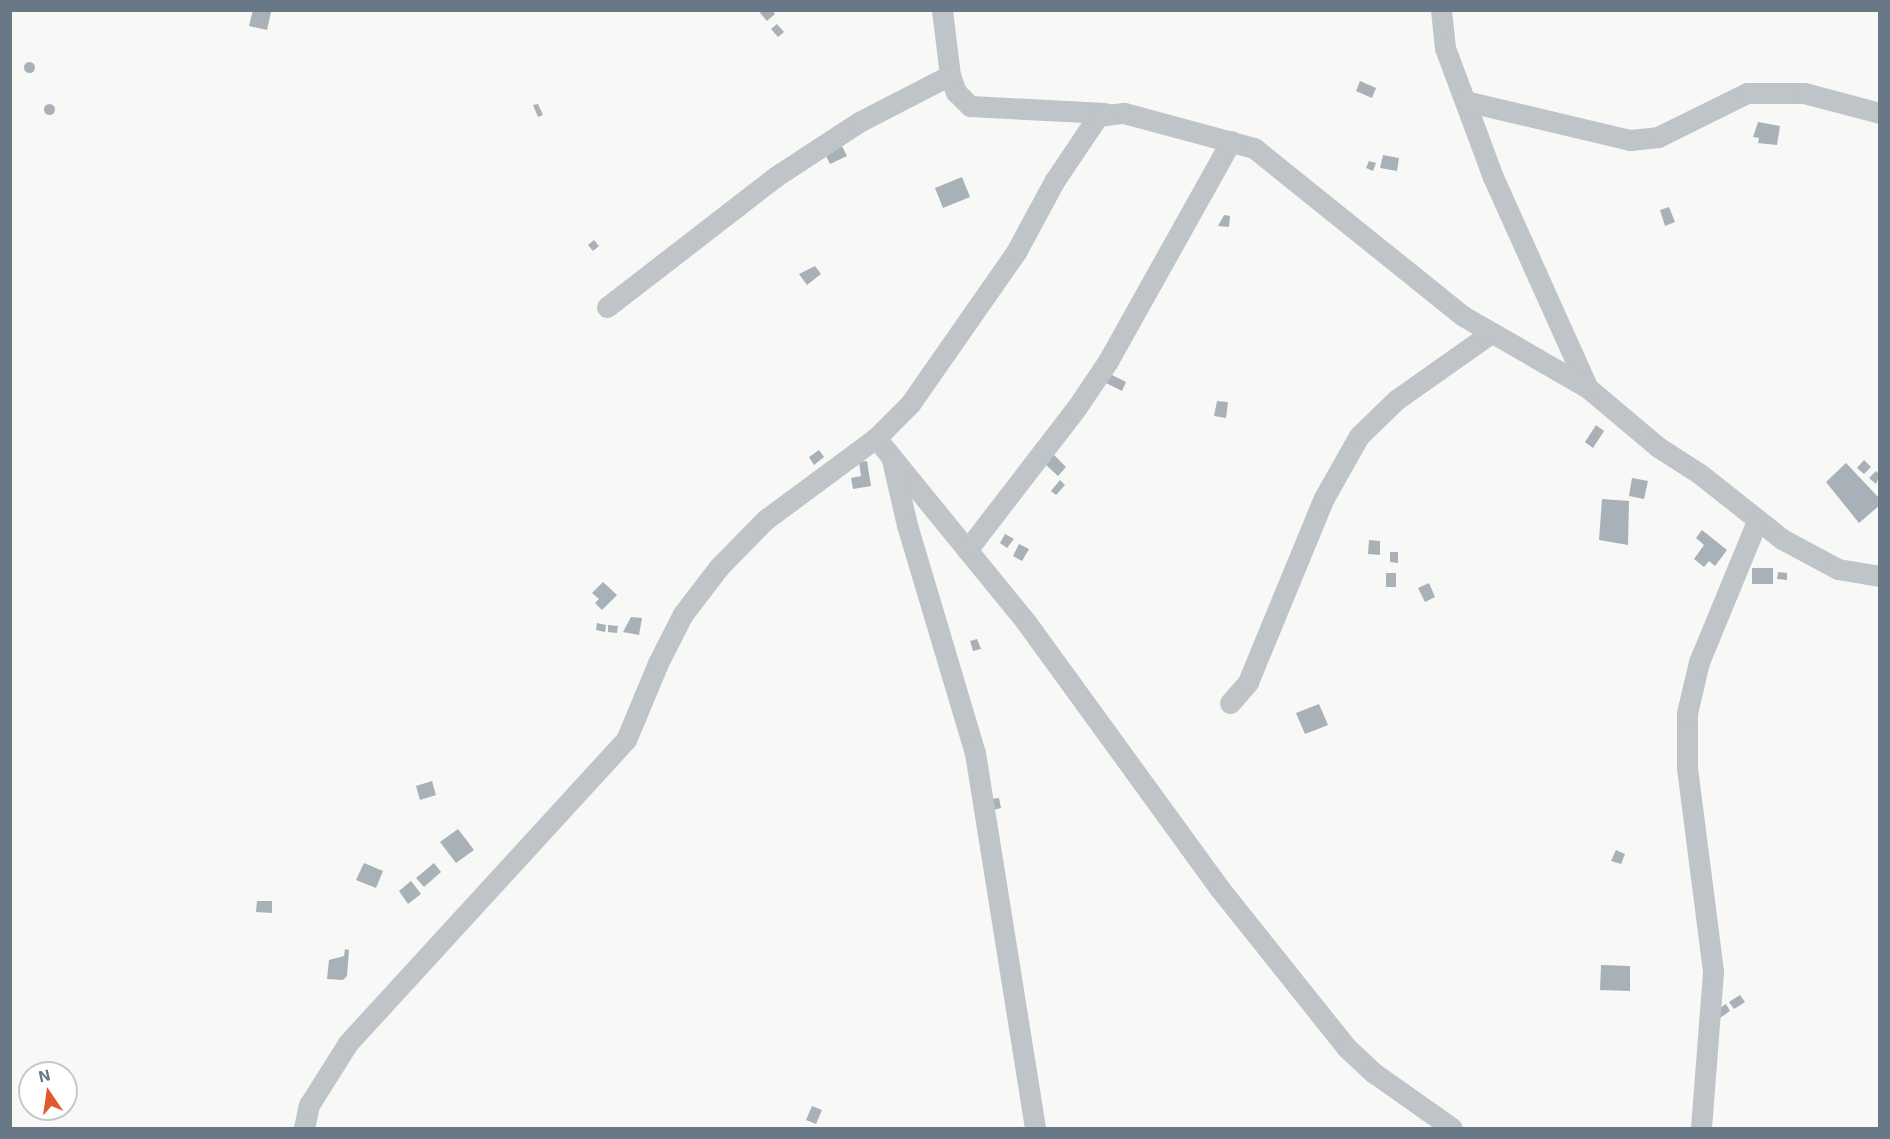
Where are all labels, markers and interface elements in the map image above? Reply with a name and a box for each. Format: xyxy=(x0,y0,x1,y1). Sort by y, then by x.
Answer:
north arrow xyxy=(18,1061,78,1121)
text: N xyxy=(37,1064,52,1085)

